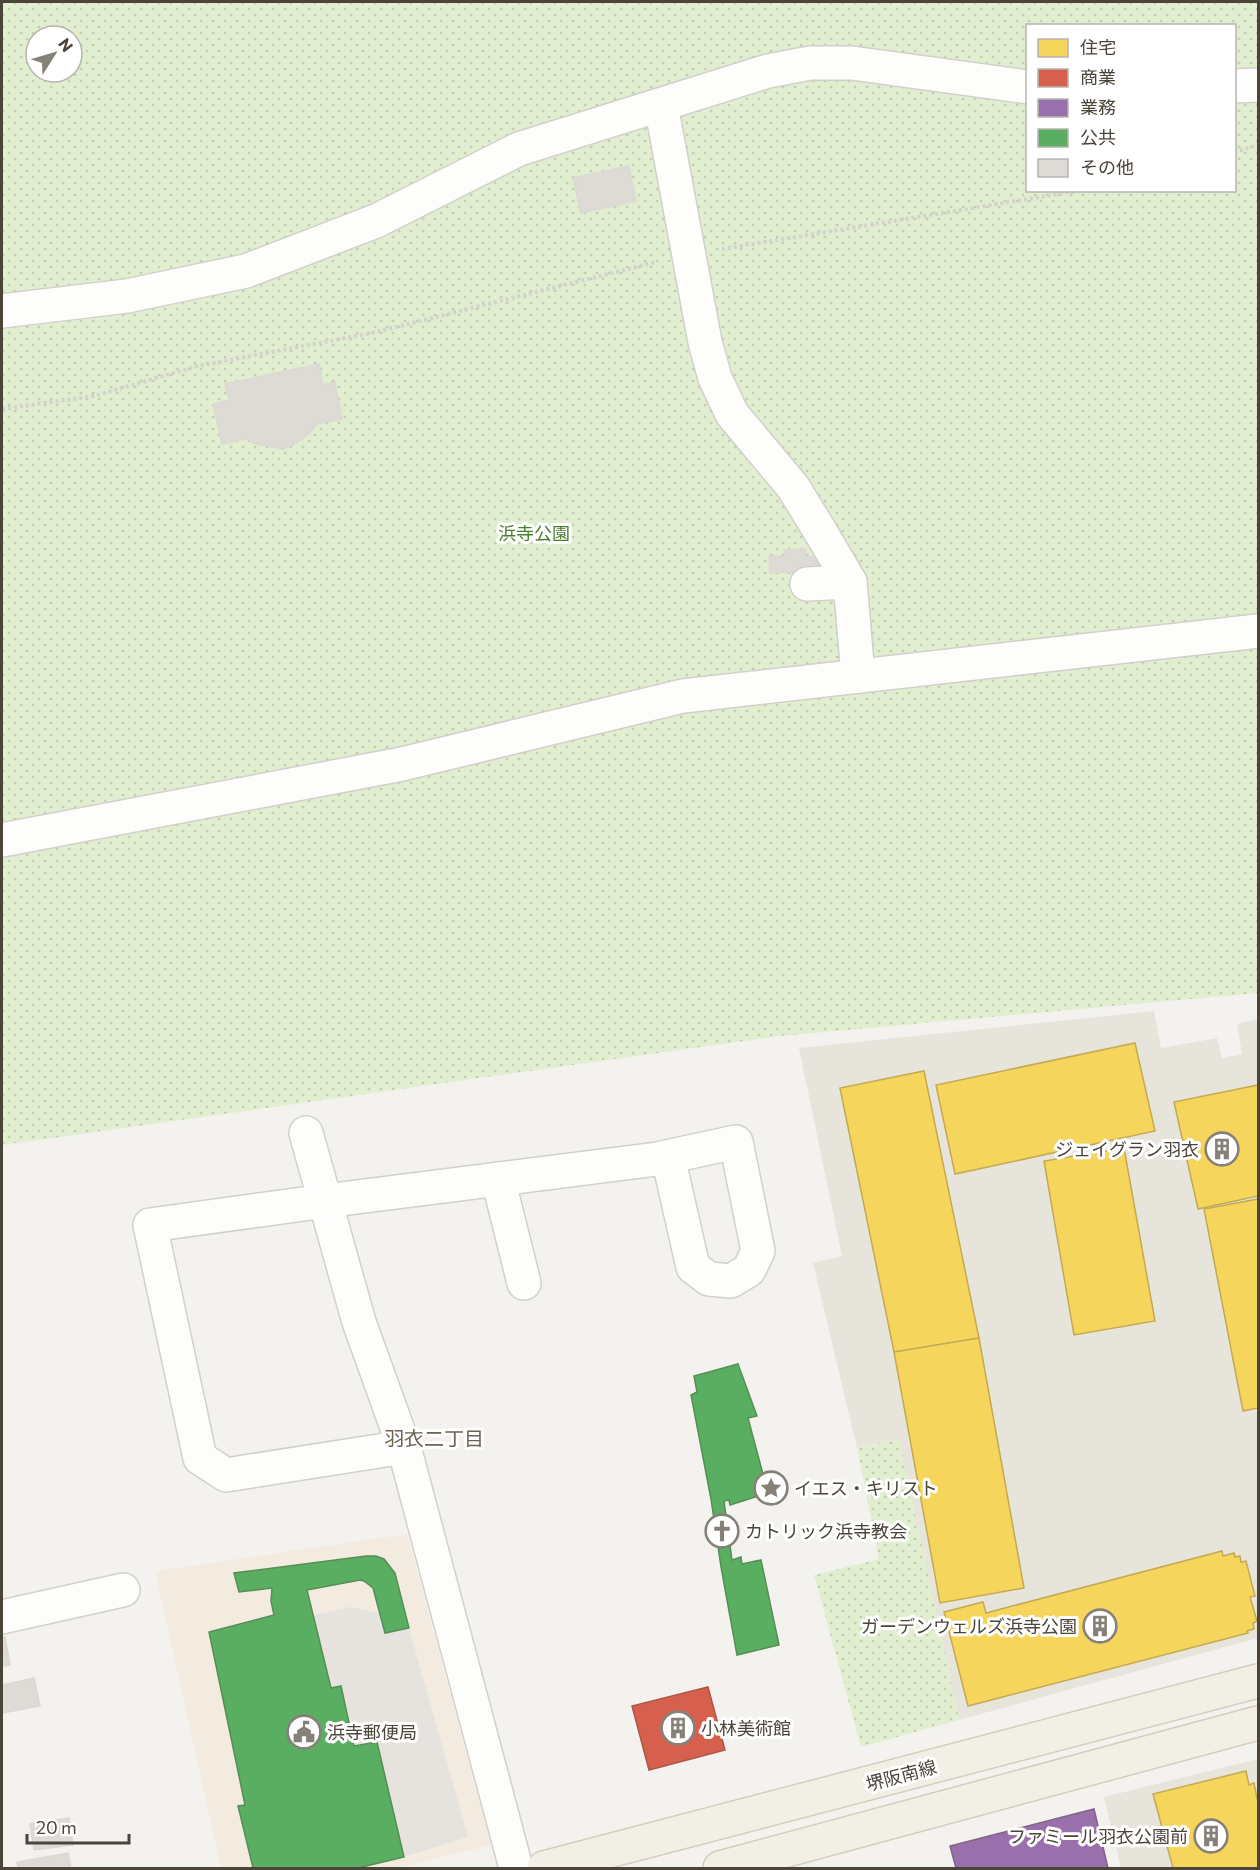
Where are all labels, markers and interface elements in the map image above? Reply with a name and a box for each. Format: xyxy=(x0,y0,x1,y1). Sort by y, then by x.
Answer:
north arrow xyxy=(24,24,84,84)
legend xyxy=(1026,24,1236,192)
text: N xyxy=(55,34,78,55)
text: 住宅 xyxy=(1080,36,1116,58)
text: 商業 xyxy=(1080,66,1116,88)
text: 業務 xyxy=(1080,96,1116,118)
text: 公共 xyxy=(1080,126,1116,148)
text: その他 xyxy=(1080,156,1134,178)
park label: 浜寺公園 xyxy=(498,522,570,544)
building icon: ジェイグラン羽衣 xyxy=(1204,1131,1240,1167)
place label: ジェイグラン羽衣 xyxy=(1055,1138,1199,1160)
district label: 羽衣二丁目 xyxy=(384,1426,484,1450)
place icon: イエス・キリスト xyxy=(753,1470,789,1506)
place label: イエス・キリスト xyxy=(794,1477,938,1499)
church icon: カトリック浜寺教会 xyxy=(704,1513,740,1549)
place label: カトリック浜寺教会 xyxy=(745,1520,907,1542)
building icon: ガーデンウェルズ浜寺公園 xyxy=(1082,1608,1118,1644)
place label: ガーデンウェルズ浜寺公園 xyxy=(861,1615,1077,1637)
building icon: 小林美術館 xyxy=(660,1710,696,1746)
public building icon: 浜寺郵便局 xyxy=(286,1714,322,1750)
place label: 小林美術館 xyxy=(701,1717,791,1739)
place label: 浜寺郵便局 xyxy=(327,1721,417,1743)
street label: 堺阪南線 xyxy=(863,1755,939,1795)
scale bar xyxy=(27,1807,129,1845)
text: 20 m xyxy=(36,1816,77,1838)
building icon: ファミール羽衣公園前 xyxy=(1193,1818,1229,1854)
place label: ファミール羽衣公園前 xyxy=(1008,1825,1188,1847)

